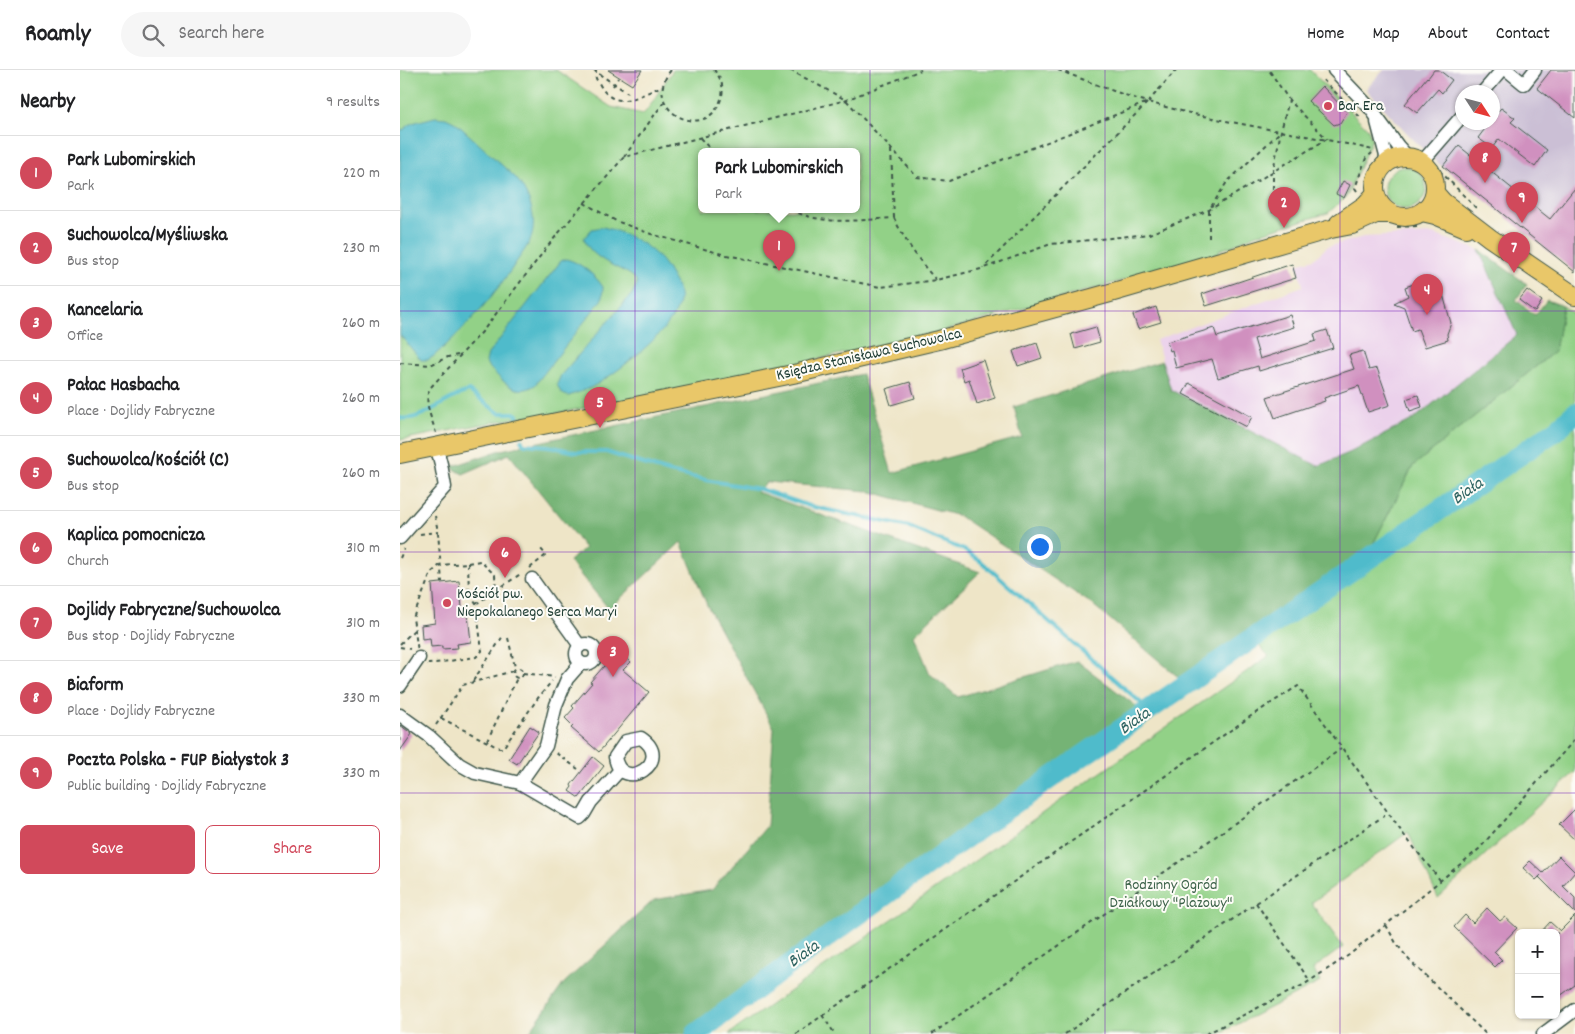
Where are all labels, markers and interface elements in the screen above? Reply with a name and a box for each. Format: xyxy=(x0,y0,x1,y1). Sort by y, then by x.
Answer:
search box xyxy=(121,12,471,57)
text: Roamly xyxy=(25,18,91,52)
icon: search xyxy=(139,21,167,49)
text: Search here xyxy=(179,21,264,48)
text: Home xyxy=(1307,22,1344,47)
text: Map xyxy=(1372,22,1400,47)
text: About xyxy=(1428,22,1468,47)
text: Contact xyxy=(1496,22,1550,47)
north arrow xyxy=(1455,85,1500,130)
text: Nearby xyxy=(20,88,75,118)
text: 9 results xyxy=(326,91,380,114)
place label: Bar Era xyxy=(1338,95,1384,118)
marker: Bar Era xyxy=(1322,100,1334,112)
pin: 8 xyxy=(1469,142,1501,183)
text: Park Lubomirskich xyxy=(67,148,196,175)
popup xyxy=(698,148,860,213)
text: Park Lubomirskich xyxy=(715,156,843,183)
text: 1 xyxy=(34,162,38,185)
text: 220 m xyxy=(343,162,380,185)
text: Park xyxy=(67,175,94,198)
pin: 9 xyxy=(1506,182,1538,223)
text: Park xyxy=(715,183,742,206)
pin: 2 xyxy=(1268,187,1300,228)
text: Suchowolca/Myśliwska xyxy=(67,223,228,250)
pin: 1 xyxy=(763,230,795,271)
pin: 7 xyxy=(1498,232,1530,273)
text: 2 xyxy=(33,237,40,260)
text: 230 m xyxy=(343,237,380,260)
text: Bus stop xyxy=(67,250,119,273)
pin: 4 xyxy=(1411,274,1443,315)
text: Kancelaria xyxy=(67,298,142,325)
text: 3 xyxy=(32,312,40,335)
text: 260 m xyxy=(342,312,380,335)
street label: Księdza Stanisława Suchowolca xyxy=(774,322,964,388)
text: Office xyxy=(67,325,103,348)
text: Pałac Hasbacha xyxy=(67,373,179,400)
text: 4 xyxy=(33,387,39,410)
text: 260 m xyxy=(342,387,380,410)
pin: 5 xyxy=(584,387,616,428)
text: Place · Dojlidy Fabryczne xyxy=(67,400,215,423)
text: Suchowolca/Kościół (C) xyxy=(67,448,229,475)
text: 5 xyxy=(32,462,40,485)
text: 260 m xyxy=(342,462,380,485)
water label: Biała xyxy=(1447,471,1490,512)
text: Bus stop xyxy=(67,475,119,498)
text: Kaplica pomocnicza xyxy=(67,523,205,550)
your location xyxy=(1027,534,1053,560)
text: 6 xyxy=(32,537,40,560)
text: 310 m xyxy=(346,537,380,560)
pin: 6 xyxy=(489,537,521,578)
text: Church xyxy=(67,550,109,573)
place label: Kościół pw. Niepokalanego Serca Maryi xyxy=(457,583,617,624)
marker: Kościół pw. Niepokalanego Serca Maryi xyxy=(441,597,453,609)
text: Dojlidy Fabryczne/Suchowolca xyxy=(67,598,280,625)
text: 7 xyxy=(33,612,39,635)
text: 310 m xyxy=(346,612,380,635)
text: Bus stop · Dojlidy Fabryczne xyxy=(67,625,235,648)
pin: 3 xyxy=(597,636,629,677)
text: Biaform xyxy=(67,673,124,700)
text: 8 xyxy=(33,687,39,710)
text: 330 m xyxy=(342,687,380,710)
text: Place · Dojlidy Fabryczne xyxy=(67,700,215,723)
water label: Biała xyxy=(1114,701,1157,742)
text: Poczta Polska - FUP Białystok 3 xyxy=(67,748,289,775)
text: 9 xyxy=(32,762,40,785)
text: 330 m xyxy=(342,762,380,785)
text: Public building · Dojlidy Fabryczne xyxy=(67,775,266,798)
button: Save xyxy=(20,825,195,874)
button: Share xyxy=(205,825,380,874)
park label: Rodzinny Ogród Działkowy "Plażowy" xyxy=(1110,874,1232,915)
map controls xyxy=(1515,929,1560,1019)
button: + xyxy=(1515,929,1560,974)
water label: Biała xyxy=(783,934,826,975)
button: − xyxy=(1515,974,1560,1019)

